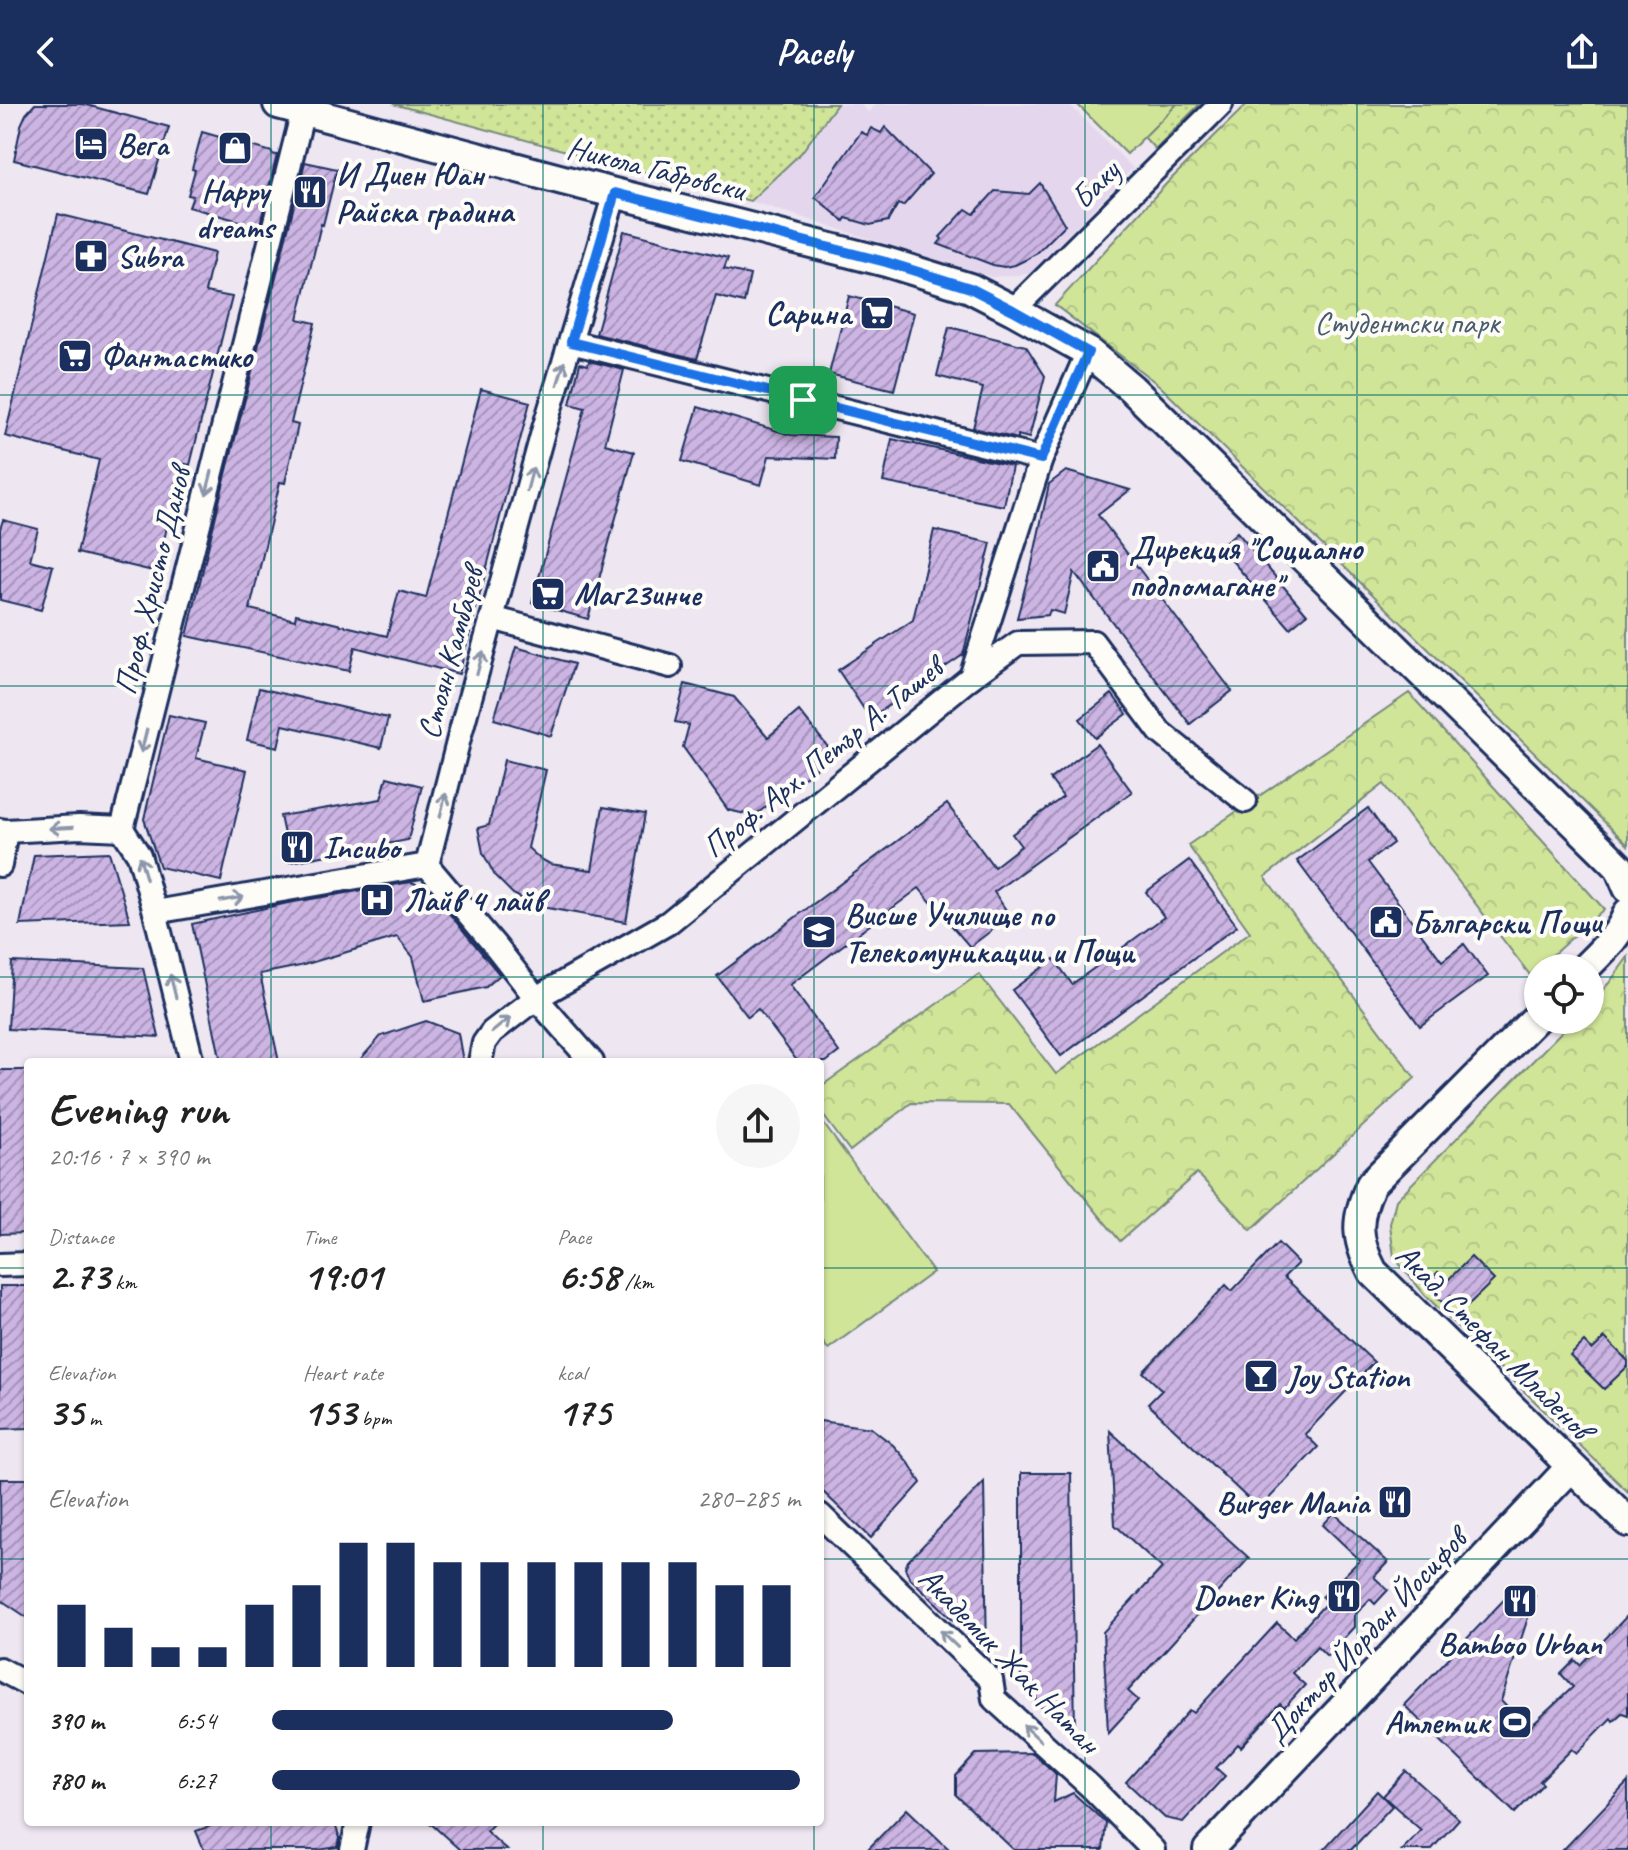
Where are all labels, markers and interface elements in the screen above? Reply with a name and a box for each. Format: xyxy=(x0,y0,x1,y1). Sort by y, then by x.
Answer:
text: Pacely xyxy=(776,29,852,75)
icon: back xyxy=(24,30,68,74)
icon: share xyxy=(1560,30,1604,74)
place label: Вега xyxy=(117,124,170,165)
hotel icon: Вега xyxy=(72,125,110,163)
street label: Никола Габровски xyxy=(563,127,751,211)
shop icon: Happy dreams xyxy=(216,129,254,167)
street label: Баку xyxy=(1062,150,1130,218)
place label: И Диен Юан Райска градина xyxy=(336,154,516,232)
place label: Happy dreams xyxy=(196,170,277,248)
restaurant icon: И Диен Юан Райска градина xyxy=(291,173,329,211)
place label: Subra xyxy=(117,236,185,277)
pharmacy icon: Subra xyxy=(72,237,110,275)
place label: Сарина xyxy=(765,293,854,334)
supermarket icon: Сарина xyxy=(858,294,896,332)
park label: Студентски парк xyxy=(1315,302,1502,343)
place label: Фантастико xyxy=(101,336,254,377)
supermarket icon: Фантастико xyxy=(56,337,94,375)
one-way arrow xyxy=(554,361,569,387)
pin xyxy=(769,366,837,434)
icon: arrive xyxy=(781,378,825,422)
street label: Проф. Христо Данов xyxy=(105,458,202,699)
one-way arrow xyxy=(524,466,539,492)
one-way arrow xyxy=(201,470,216,495)
place label: Дирекция "Социално подпомагане" xyxy=(1129,528,1364,606)
public building icon: Дирекция "Социално подпомагане" xyxy=(1084,547,1122,585)
street label: Стоян Камбарев xyxy=(408,557,495,743)
place label: Маг23инче xyxy=(574,574,703,615)
supermarket icon: Маг23инче xyxy=(529,575,567,613)
street label: Проф. Арх. Петър А. Ташев xyxy=(694,644,955,867)
one-way arrow xyxy=(473,651,488,677)
one-way arrow xyxy=(135,728,150,754)
one-way arrow xyxy=(436,793,451,819)
one-way arrow xyxy=(48,821,75,836)
place label: Incubo xyxy=(323,827,403,868)
restaurant icon: Incubo xyxy=(278,828,316,866)
one-way arrow xyxy=(135,856,150,882)
place label: Лайв 4 лайв xyxy=(403,880,551,921)
hospital icon: Лайв 4 лайв xyxy=(358,881,396,919)
one-way arrow xyxy=(219,891,244,906)
place label: Висше Училище по Телекомуникации и Пощи xyxy=(845,894,1136,972)
place label: Български Пощи xyxy=(1412,902,1603,943)
public building icon: Български Пощи xyxy=(1367,903,1405,941)
school or university icon: Висше Училище по Телекомуникации и Пощи xyxy=(800,913,838,951)
map controls xyxy=(1524,954,1604,1034)
button: locate xyxy=(1524,954,1604,1034)
one-way arrow xyxy=(165,973,180,999)
one-way arrow xyxy=(490,1017,511,1034)
text: Evening run xyxy=(48,1082,228,1137)
button: share xyxy=(716,1084,800,1168)
text: 20:16 · 7 × 390 m xyxy=(48,1140,209,1173)
text: Distance xyxy=(48,1223,114,1251)
text: Time xyxy=(303,1223,336,1251)
text: Pace xyxy=(557,1223,591,1251)
street label: Акад. Стефан Младенов xyxy=(1387,1235,1605,1453)
text: 2.73 xyxy=(48,1251,110,1301)
text: 19:01 xyxy=(303,1251,382,1301)
text: 6:58 xyxy=(557,1251,619,1301)
text: km xyxy=(110,1268,137,1296)
text: /km xyxy=(619,1268,654,1296)
place label: Joy Station xyxy=(1285,1356,1411,1397)
bar icon: Joy Station xyxy=(1242,1357,1280,1395)
text: Elevation xyxy=(48,1359,116,1387)
text: Heart rate xyxy=(303,1359,383,1387)
text: kcal xyxy=(557,1359,586,1387)
text: 35 xyxy=(48,1387,83,1437)
text: 153 xyxy=(303,1387,356,1437)
text: 175 xyxy=(557,1387,611,1437)
text: m xyxy=(83,1404,101,1432)
text: bpm xyxy=(356,1404,392,1432)
text: Elevation xyxy=(48,1482,128,1515)
text: 280–285 m xyxy=(697,1482,800,1515)
place label: Burger Mania xyxy=(1216,1482,1372,1523)
restaurant icon: Burger Mania xyxy=(1376,1483,1414,1521)
street label: Доктор Йордан Йосифов xyxy=(1256,1515,1479,1751)
street label: Академик Жак Натан xyxy=(910,1558,1111,1764)
place label: Doner King xyxy=(1194,1576,1320,1617)
restaurant icon: Doner King xyxy=(1325,1577,1363,1615)
restaurant icon: Bamboo Urban xyxy=(1501,1582,1539,1620)
place label: Bamboo Urban xyxy=(1438,1623,1603,1664)
one-way arrow xyxy=(940,1630,959,1649)
place label: Атлетик xyxy=(1385,1702,1492,1743)
sports icon: Атлетик xyxy=(1496,1703,1534,1741)
text: 390 m xyxy=(48,1704,104,1737)
text: 6:54 xyxy=(176,1704,216,1737)
one-way arrow xyxy=(1022,1725,1042,1743)
text: 780 m xyxy=(48,1764,104,1797)
text: 6:27 xyxy=(176,1764,216,1797)

